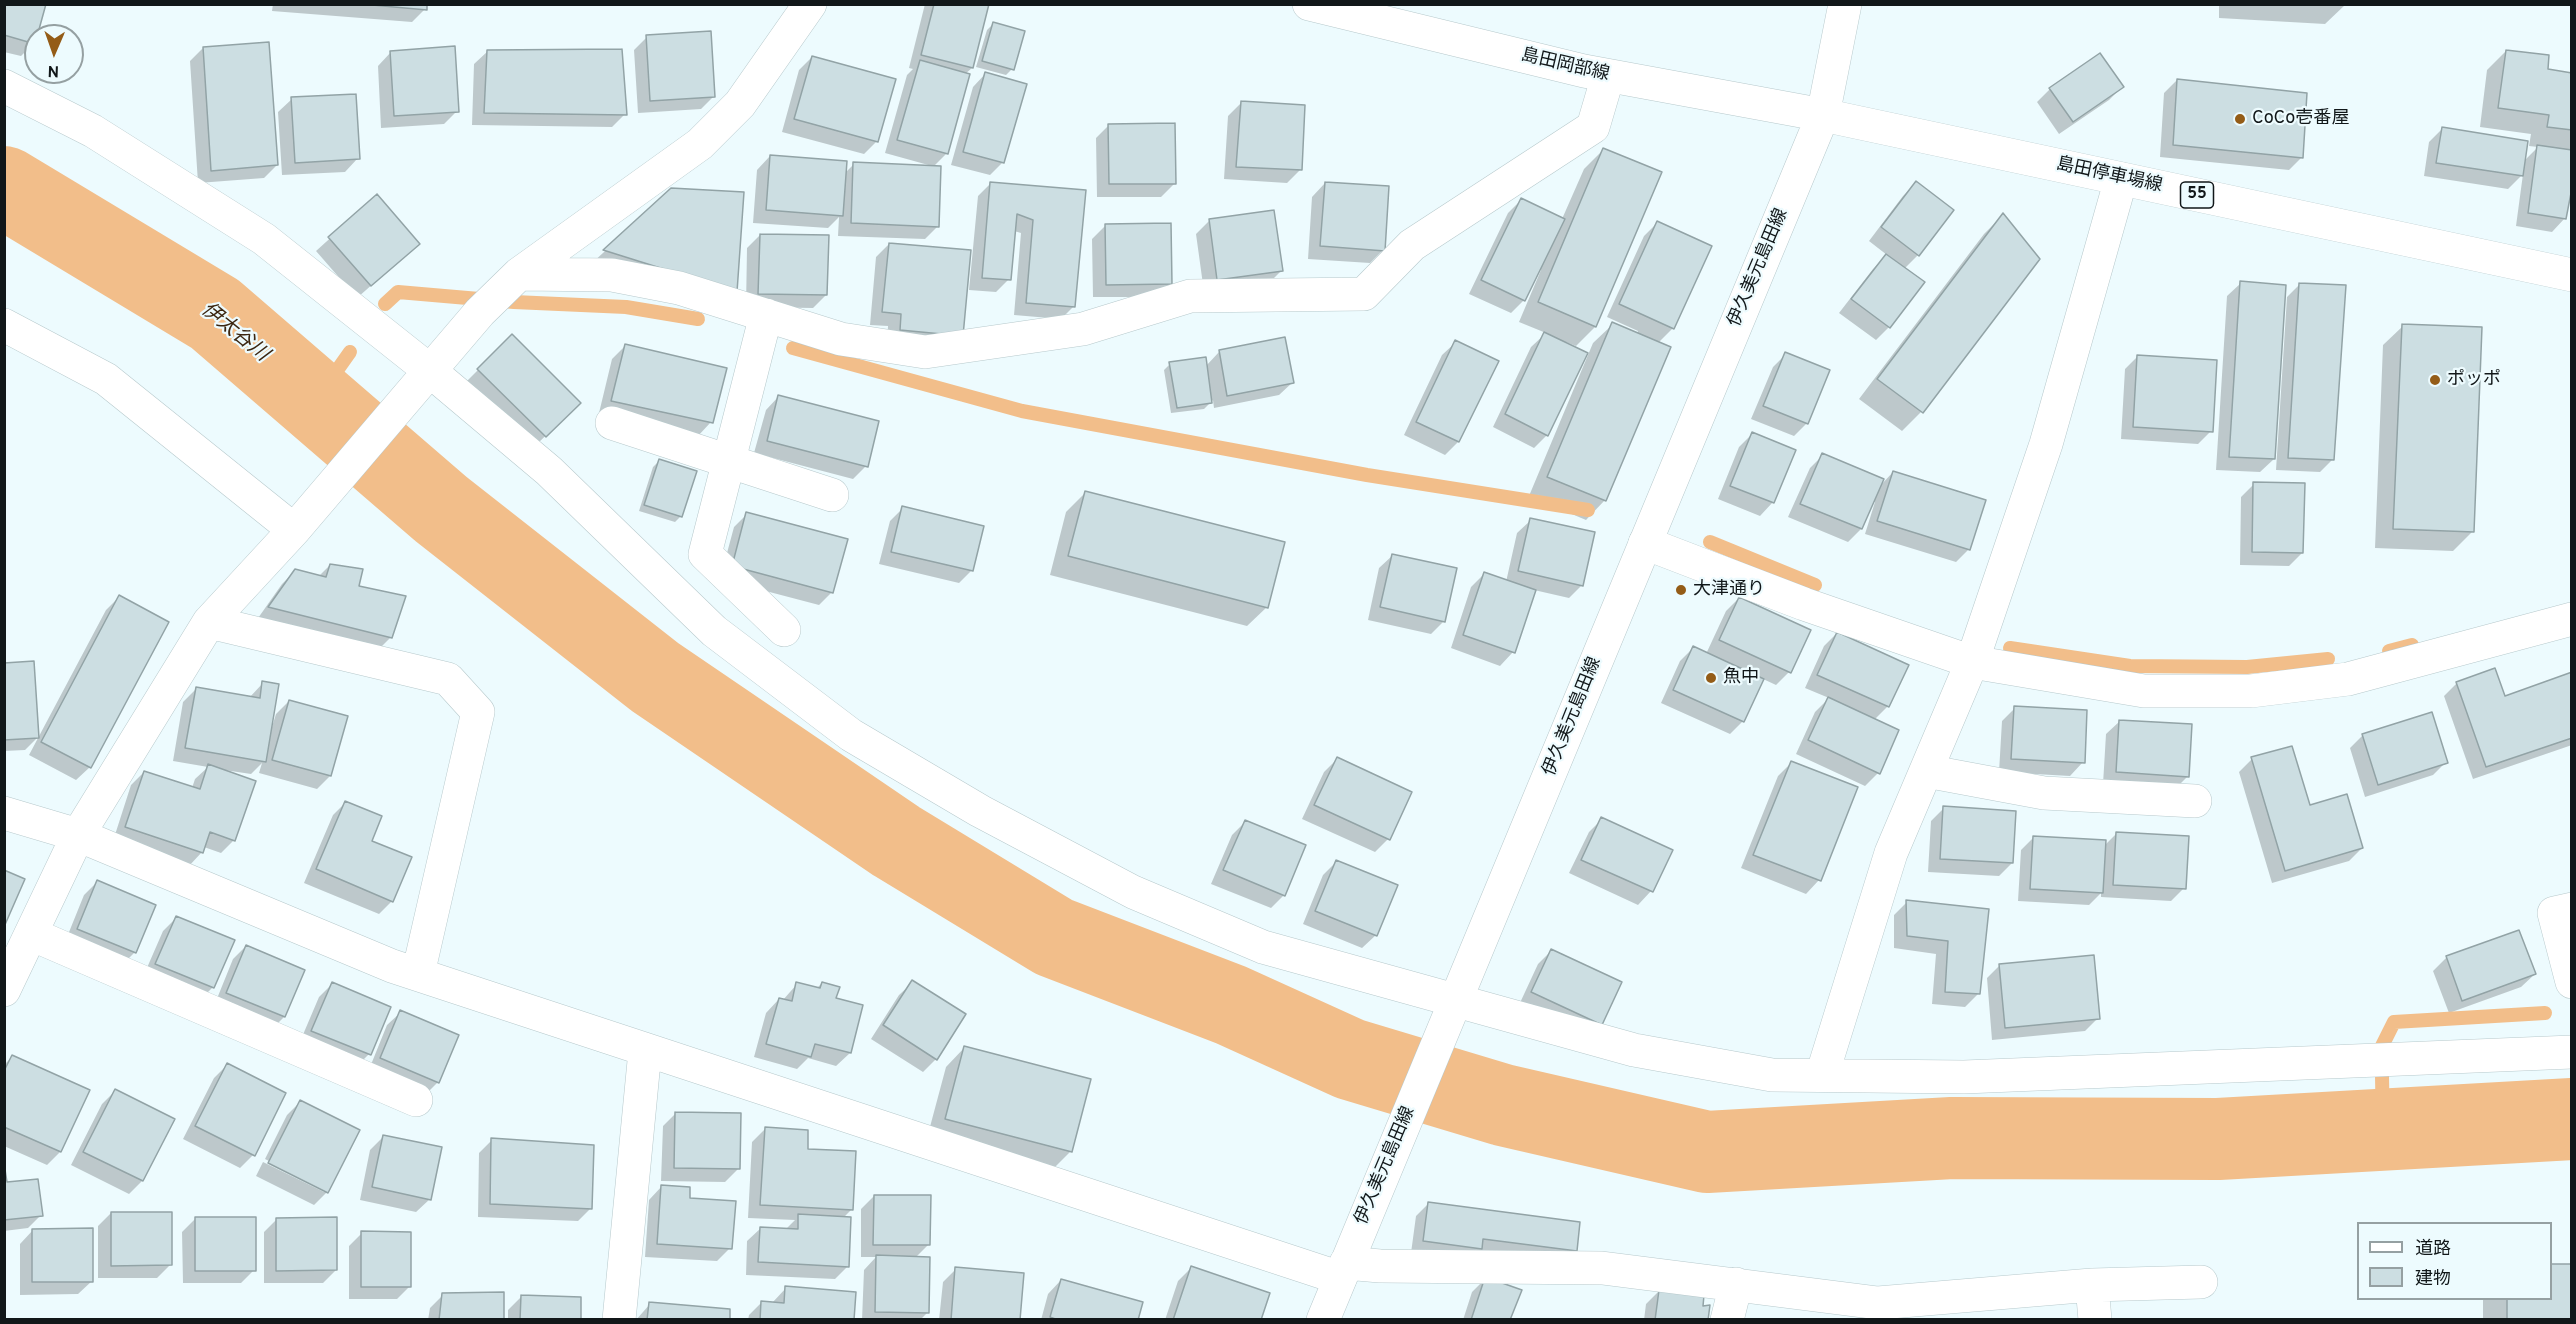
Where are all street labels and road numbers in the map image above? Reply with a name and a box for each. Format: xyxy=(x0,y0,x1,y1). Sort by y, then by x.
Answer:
street label: 島田岡部線 xyxy=(1519,45,1611,87)
street label: 島田停車場線 xyxy=(2054,154,2164,198)
road number: 55 xyxy=(2180,182,2214,208)
street label: 伊久美元島田線 xyxy=(1724,206,1794,330)
street label: 伊久美元島田線 xyxy=(1539,655,1607,779)
street label: 伊久美元島田線 xyxy=(1351,1104,1421,1228)

